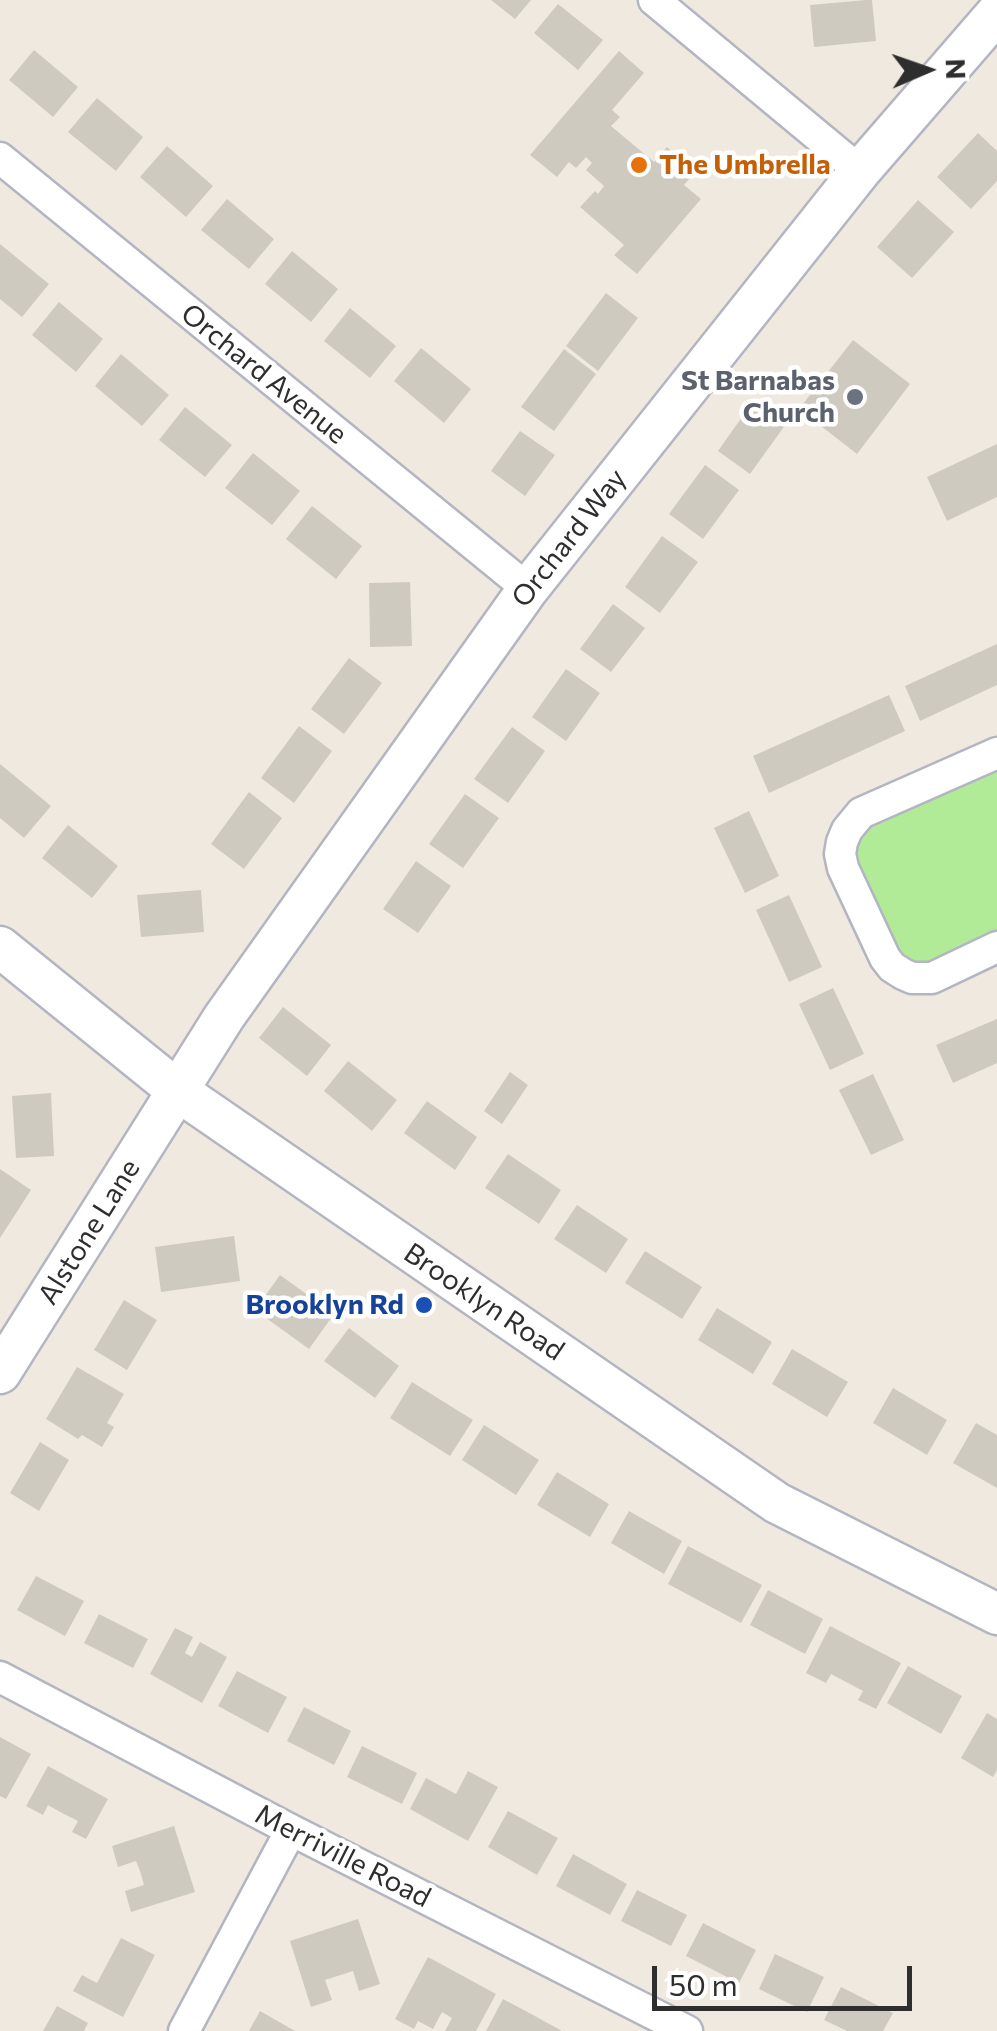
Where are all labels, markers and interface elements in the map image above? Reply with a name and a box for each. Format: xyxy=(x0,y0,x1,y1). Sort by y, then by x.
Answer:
north arrow xyxy=(877,20,977,120)
text: N xyxy=(940,58,974,80)
place label: The Umbrella xyxy=(659,148,831,182)
marker: The Umbrella xyxy=(628,154,650,176)
street label: Orchard Avenue xyxy=(174,297,354,451)
place label: St Barnabas Church xyxy=(681,364,835,430)
marker: St Barnabas Church xyxy=(844,386,866,408)
street label: Orchard Way xyxy=(505,462,633,614)
street label: Alstone Lane xyxy=(31,1153,147,1311)
street label: Brooklyn Road xyxy=(398,1236,570,1368)
place label: Brooklyn Rd xyxy=(245,1288,404,1322)
marker: Brooklyn Rd xyxy=(413,1294,435,1316)
street label: Merriville Road xyxy=(250,1797,436,1915)
scale bar xyxy=(657,1946,917,2008)
text: 50 m xyxy=(669,1965,738,2002)

